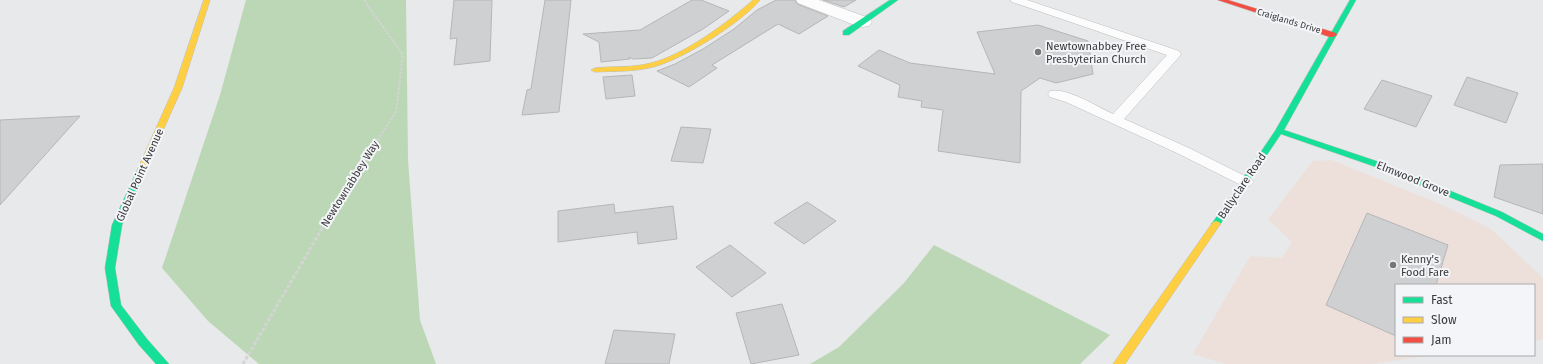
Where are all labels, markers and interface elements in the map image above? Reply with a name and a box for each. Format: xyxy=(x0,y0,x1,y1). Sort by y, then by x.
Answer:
street label: Craiglands Drive xyxy=(1256,7,1322,35)
place label: Newtownabbey Free Presbyterian Church xyxy=(1046,40,1146,66)
marker: Newtownabbey Free Presbyterian Church xyxy=(1033,47,1043,57)
street label: Global Point Avenue xyxy=(114,126,166,224)
street label: Newtownabbey Way xyxy=(318,138,382,230)
street label: Ballyclare Road xyxy=(1215,150,1269,222)
street label: Elmwood Grove xyxy=(1375,158,1451,200)
place label: Kenny’s Food Fare xyxy=(1401,253,1449,279)
marker: Kenny’s Food Fare xyxy=(1388,260,1398,270)
legend xyxy=(1395,284,1535,356)
text: Fast xyxy=(1431,293,1453,307)
text: Slow xyxy=(1431,313,1457,327)
text: Jam xyxy=(1431,333,1451,347)

